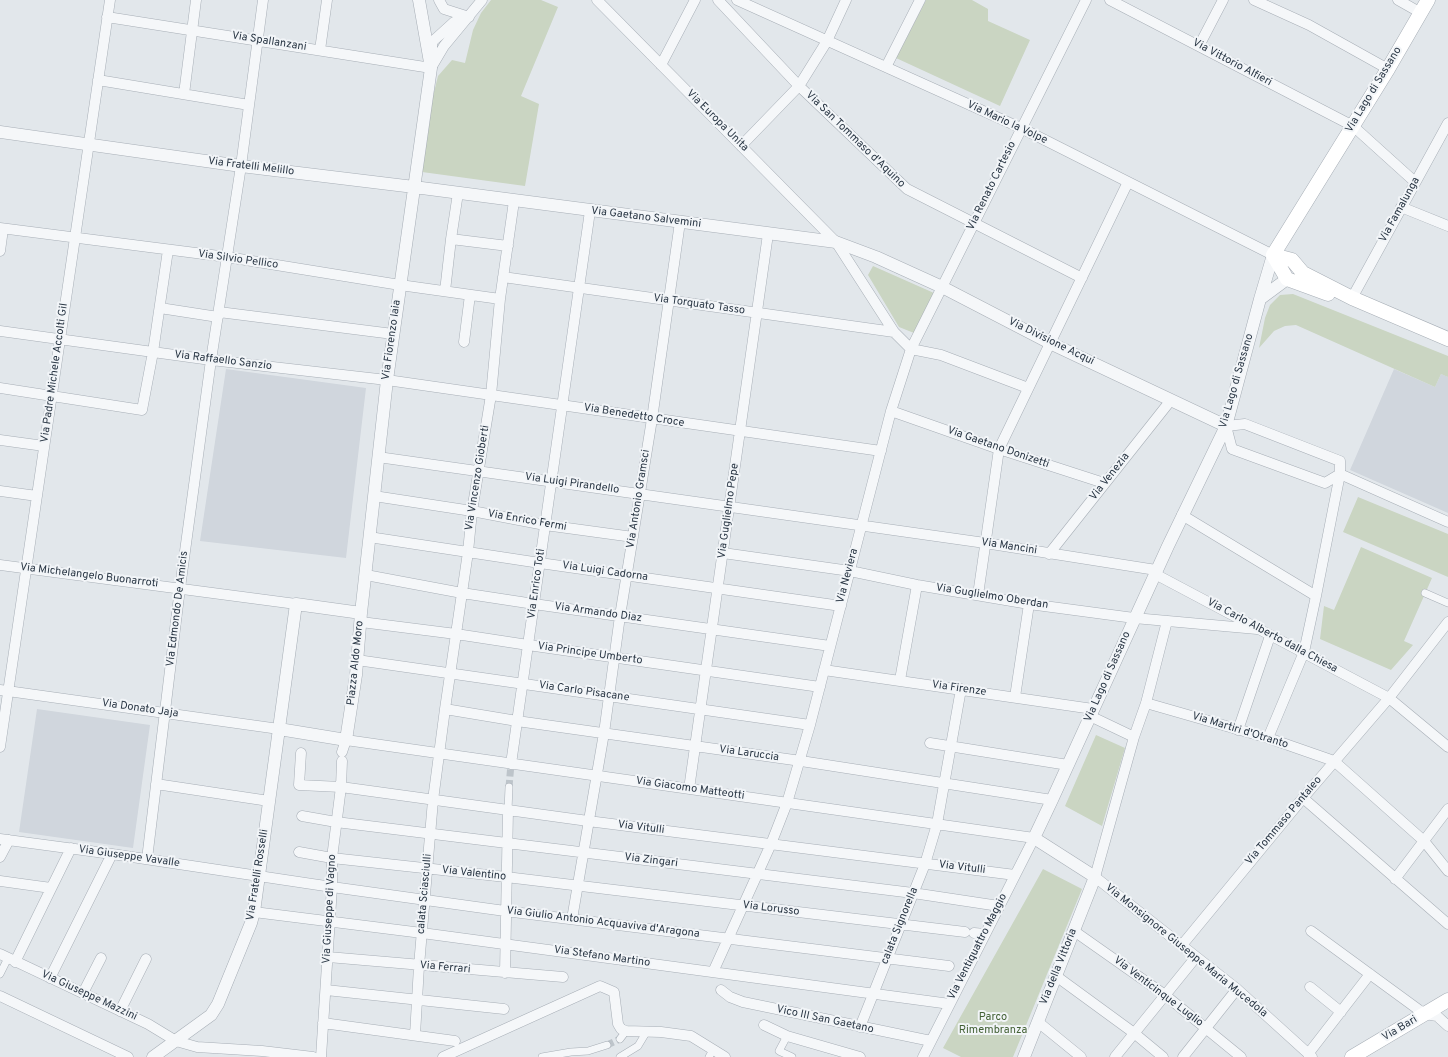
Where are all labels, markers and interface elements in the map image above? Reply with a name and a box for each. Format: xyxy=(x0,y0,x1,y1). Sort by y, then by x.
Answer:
street label: Via Spallanzani xyxy=(231,30,307,54)
street label: Via Vittorio Alfieri xyxy=(1190,37,1274,89)
street label: Via Lago di Sassano xyxy=(1343,45,1405,135)
street label: Via Europa Unita xyxy=(683,87,751,155)
street label: Via San Tommaso d'Aquino xyxy=(803,89,907,191)
street label: Via Mario la Volpe xyxy=(965,99,1049,147)
street label: Via Renato Cartesio xyxy=(965,139,1019,233)
street label: Via Fratelli Melillo xyxy=(207,155,295,179)
street label: Via Famalunga xyxy=(1377,175,1423,245)
street label: Via Gaetano Salvemini xyxy=(590,205,702,231)
street label: Via Silvio Pellico xyxy=(197,248,279,272)
street label: Via Torquato Tasso xyxy=(652,292,746,318)
street label: Via Fiorenzo Iaia xyxy=(380,299,404,381)
street label: Via Padre Michele Accolti Gil xyxy=(39,302,71,444)
street label: Via Divisione Acqui xyxy=(1006,315,1096,369)
street label: Via Lago di Sassano xyxy=(1217,332,1257,430)
street label: Via Raffaello Sanzio xyxy=(173,348,273,374)
street label: Via Benedetto Croce xyxy=(583,402,685,430)
street label: Via Vincenzo Gioberti xyxy=(463,424,493,532)
street label: Via Gaetano Donizetti xyxy=(945,424,1051,472)
street label: Via Antonio Gramsci xyxy=(625,449,653,549)
street label: Via Venezia xyxy=(1087,451,1133,503)
street label: Via Guglielmo Pepe xyxy=(716,462,742,560)
street label: Via Luigi Pirandello xyxy=(524,471,620,497)
street label: Via Enrico Fermi xyxy=(486,508,568,534)
street label: Via Mancini xyxy=(980,536,1038,558)
street label: Via Neviera xyxy=(834,547,862,605)
street label: Via Enrico Toti xyxy=(526,548,548,620)
street label: Via Edmondo De Amicis xyxy=(164,550,192,668)
street label: Via Luigi Cadorna xyxy=(561,559,649,585)
street label: Via Michelangelo Buonarroti xyxy=(19,561,159,591)
street label: Via Guglielmo Oberdan xyxy=(935,582,1049,612)
street label: Via Carlo Alberto dalla Chiesa xyxy=(1204,596,1340,676)
street label: Via Armando Diaz xyxy=(553,600,643,626)
street label: Piazza Aldo Moro xyxy=(345,620,367,706)
street label: Via Lago di Sassano xyxy=(1082,630,1134,724)
street label: Via Principe Umberto xyxy=(537,640,643,668)
street label: Via Carlo Pisacane xyxy=(538,679,630,705)
street label: Via Firenze xyxy=(931,679,987,699)
street label: Via Donato Jaja xyxy=(101,697,179,721)
street label: Via Martiri d'Otranto xyxy=(1190,710,1290,752)
street label: Via Laruccia xyxy=(718,743,780,765)
street label: Via Tommaso Pantaleo xyxy=(1243,774,1325,868)
street label: Via Giacomo Matteotti xyxy=(635,775,745,803)
street label: Via Vitulli xyxy=(617,819,665,837)
street label: Via Fratelli Rosselli xyxy=(244,828,272,922)
street label: Via Giuseppe Vavalle xyxy=(78,843,180,871)
street label: Via Zingari xyxy=(623,851,679,871)
street label: calata Sciasciulli xyxy=(415,853,435,935)
street label: Via Giuseppe di Vagno xyxy=(321,854,339,964)
street label: Via Vitulli xyxy=(938,859,986,877)
street label: Via Valentino xyxy=(441,864,507,884)
street label: Via Monsignore Giuseppe Maria Mucedola xyxy=(1102,881,1270,1021)
street label: calata Signorella xyxy=(879,886,921,966)
street label: Via Ventiquattro Maggio xyxy=(945,892,1011,1002)
street label: Via Lorusso xyxy=(742,899,800,919)
street label: Via Giulio Antonio Acquaviva d'Aragona xyxy=(506,905,700,941)
street label: Via della Vittoria xyxy=(1038,927,1080,1007)
street label: Via Stefano Martino xyxy=(553,944,651,970)
street label: Via Venticinque Luglio xyxy=(1110,954,1206,1030)
street label: Via Ferrari xyxy=(419,959,471,977)
street label: Via Giuseppe Mazzini xyxy=(39,968,139,1024)
street label: Vico III San Gaetano xyxy=(775,1003,875,1037)
park label: Parco Rimembranza xyxy=(959,1011,1027,1037)
street label: Via Bari xyxy=(1380,1013,1420,1045)

